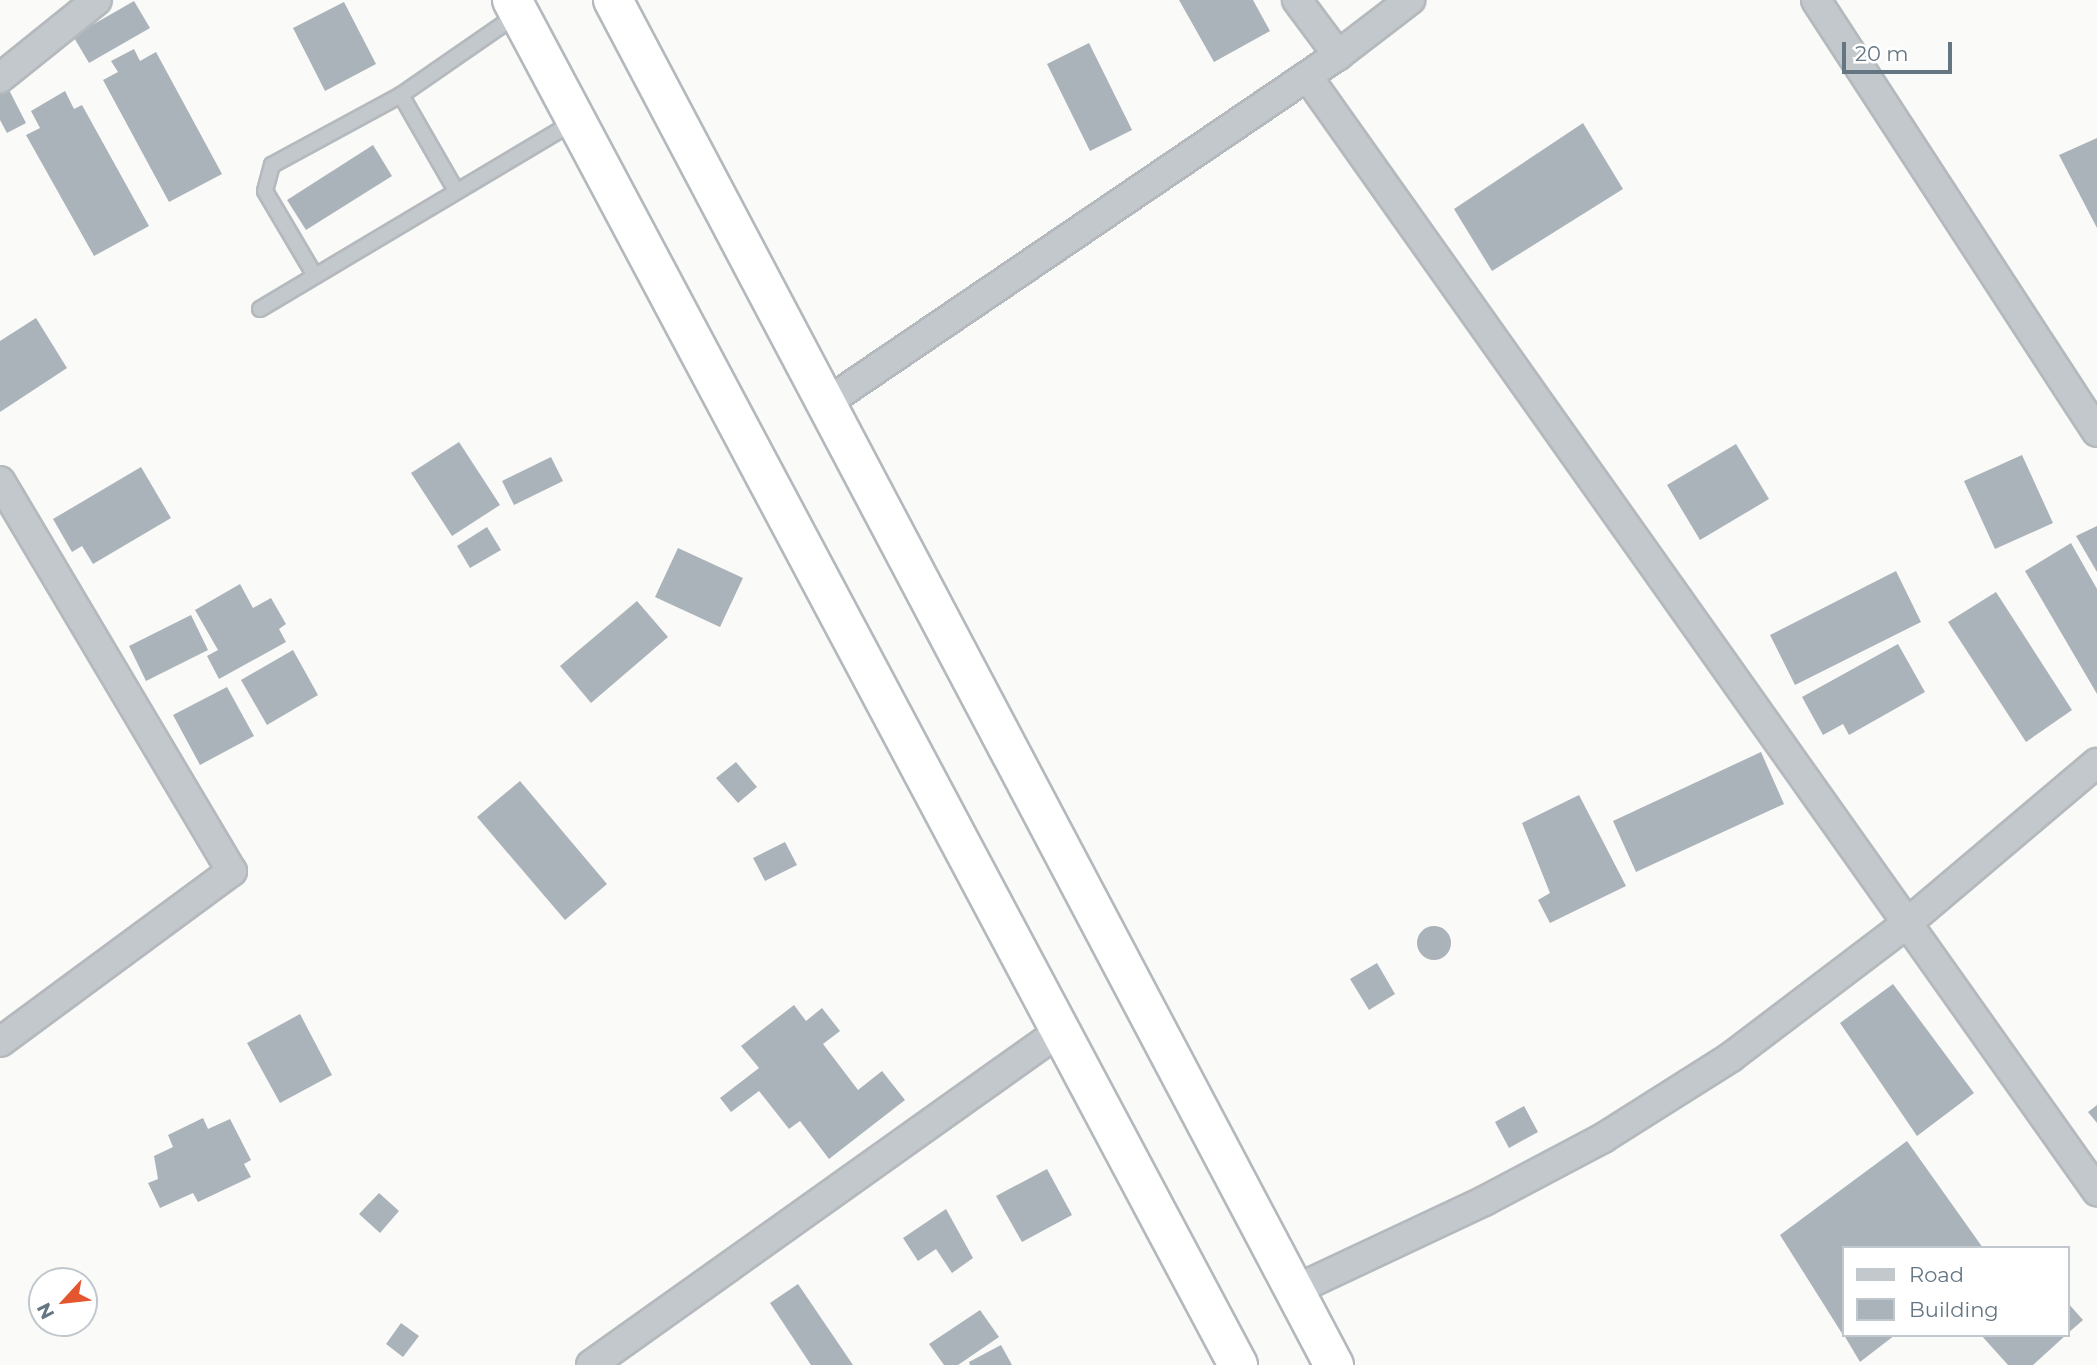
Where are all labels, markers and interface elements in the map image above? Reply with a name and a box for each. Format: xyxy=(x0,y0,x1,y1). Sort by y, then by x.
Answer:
scale bar xyxy=(1845,28,1955,72)
text: 20 m xyxy=(1855,41,1909,66)
legend xyxy=(1842,1246,2069,1337)
text: Road xyxy=(1909,1262,1964,1287)
north arrow xyxy=(28,1267,98,1337)
text: Building xyxy=(1909,1297,1999,1322)
text: N xyxy=(32,1299,59,1323)

